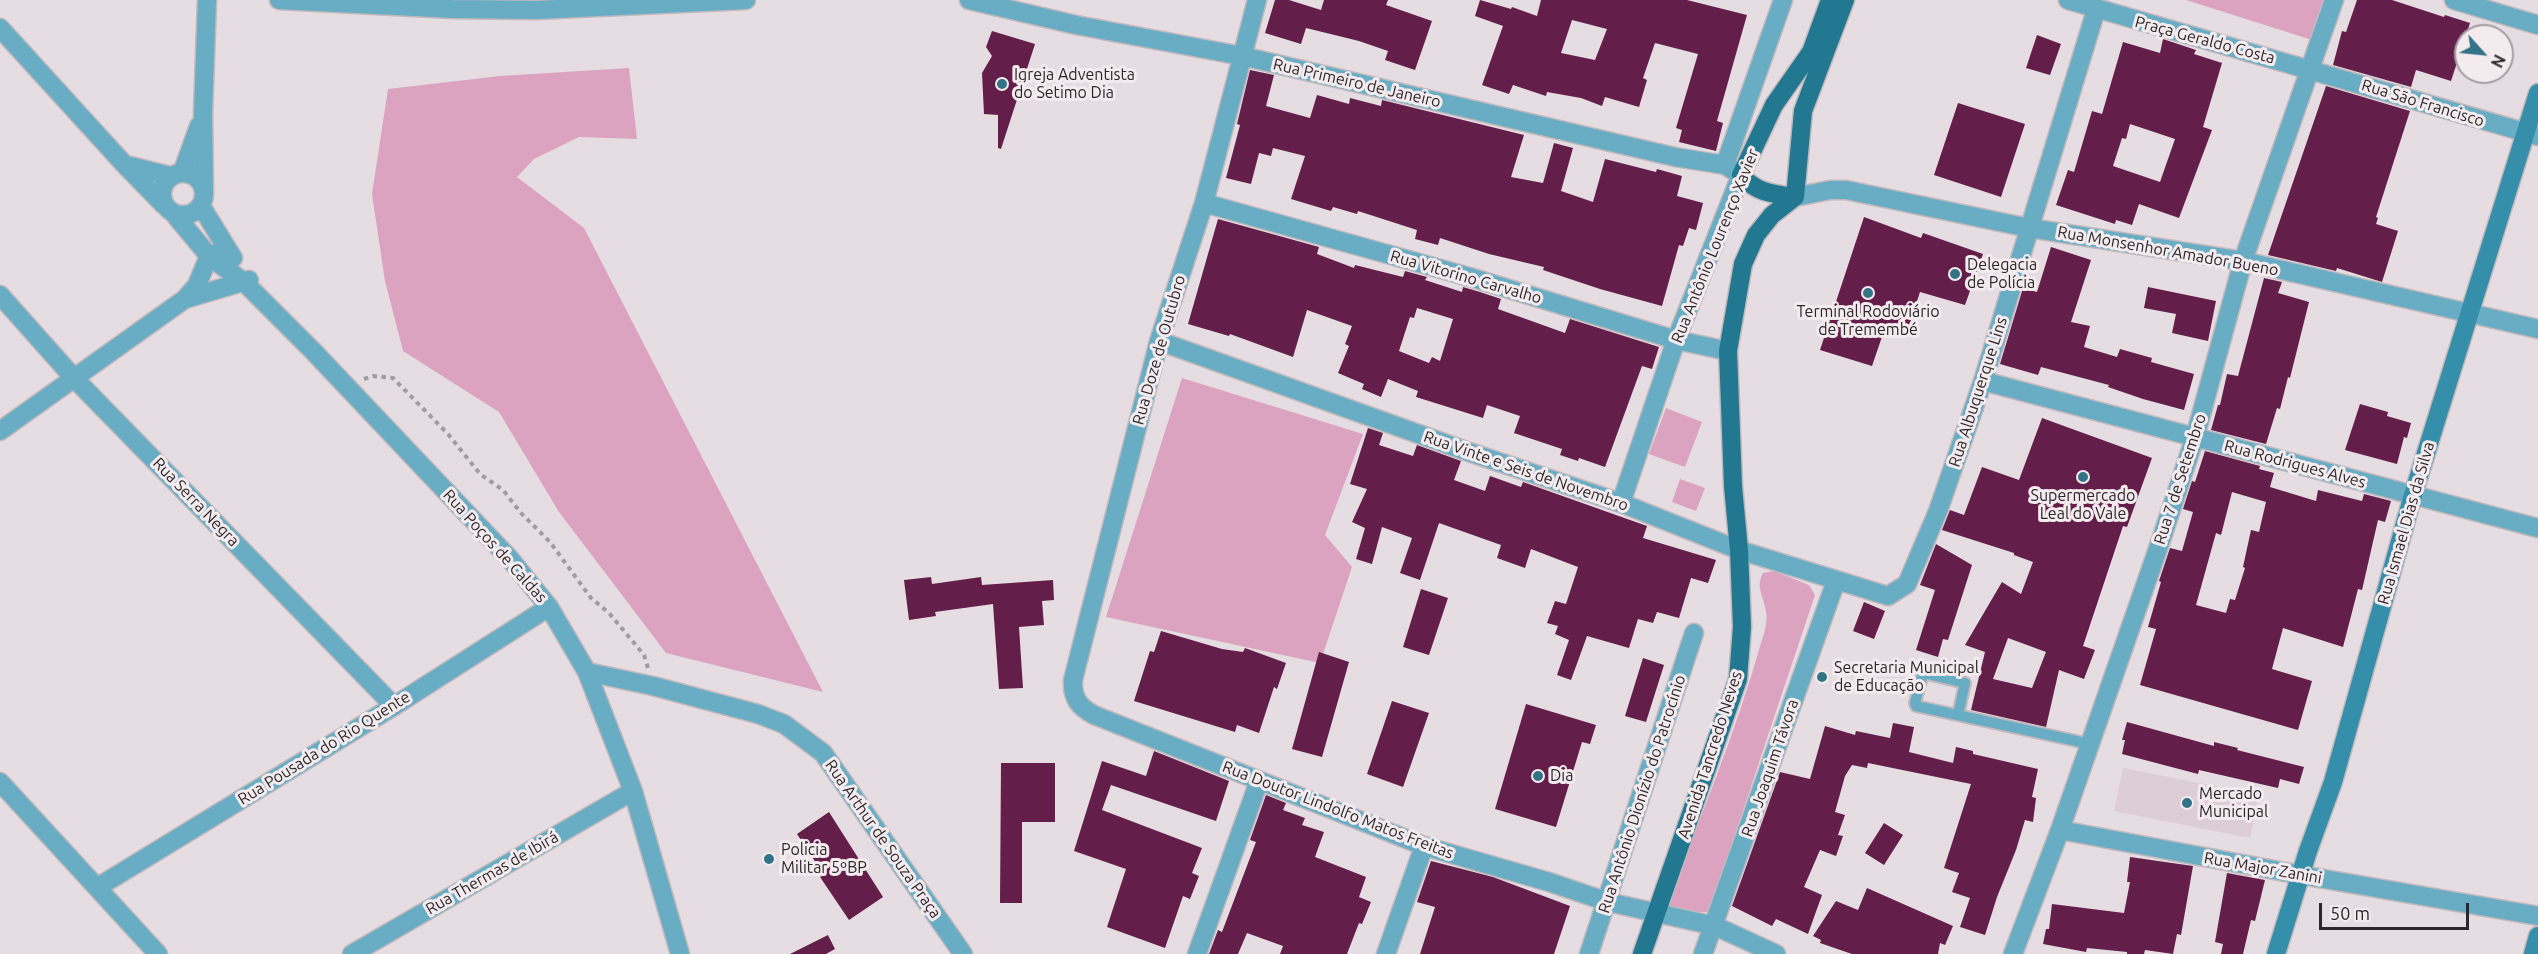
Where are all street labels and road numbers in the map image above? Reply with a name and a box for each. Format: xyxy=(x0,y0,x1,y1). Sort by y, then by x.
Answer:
street label: Praça Geraldo Costa xyxy=(2133,12,2277,68)
street label: Rua Primeiro de Janeiro xyxy=(1271,54,1443,112)
street label: Rua São Francisco xyxy=(2359,75,2487,131)
street label: Rua Antônio Lourenço Xavier xyxy=(1667,146,1763,346)
street label: Rua Monsenhor Amador Bueno xyxy=(2056,222,2280,280)
street label: Rua Vitorino Carvalho xyxy=(1388,246,1544,308)
street label: Rua Doze de Outubro xyxy=(1128,273,1190,427)
street label: Rua Albuquerque Lins xyxy=(1945,315,2011,469)
street label: Rua 7 de Setembro xyxy=(2150,411,2210,547)
street label: Rua Vinte e Seis de Novembro xyxy=(1421,427,1631,515)
street label: Rua Rodrigues Alves xyxy=(2222,436,2368,492)
street label: Rua Ismael Dias da Silva xyxy=(2374,439,2438,607)
street label: Rua Serra Negra xyxy=(149,454,243,550)
street label: Rua Poços de Caldas xyxy=(439,485,551,607)
street label: Avenida Tancredo Neves xyxy=(1674,669,1746,841)
street label: Rua Antônio Dionízio do Patrocínio xyxy=(1594,672,1690,916)
street label: Rua Pousada do Rio Quente xyxy=(234,687,414,809)
street label: Rua Joaquim Távora xyxy=(1737,697,1803,839)
street label: Rua Arthur de Souza Praça xyxy=(821,756,945,922)
street label: Rua Doutor Lindolfo Matos Freitas xyxy=(1220,757,1456,863)
street label: Rua Thermas de Ibirá xyxy=(422,827,562,919)
street label: Rua Major Zanini xyxy=(2203,848,2323,888)

